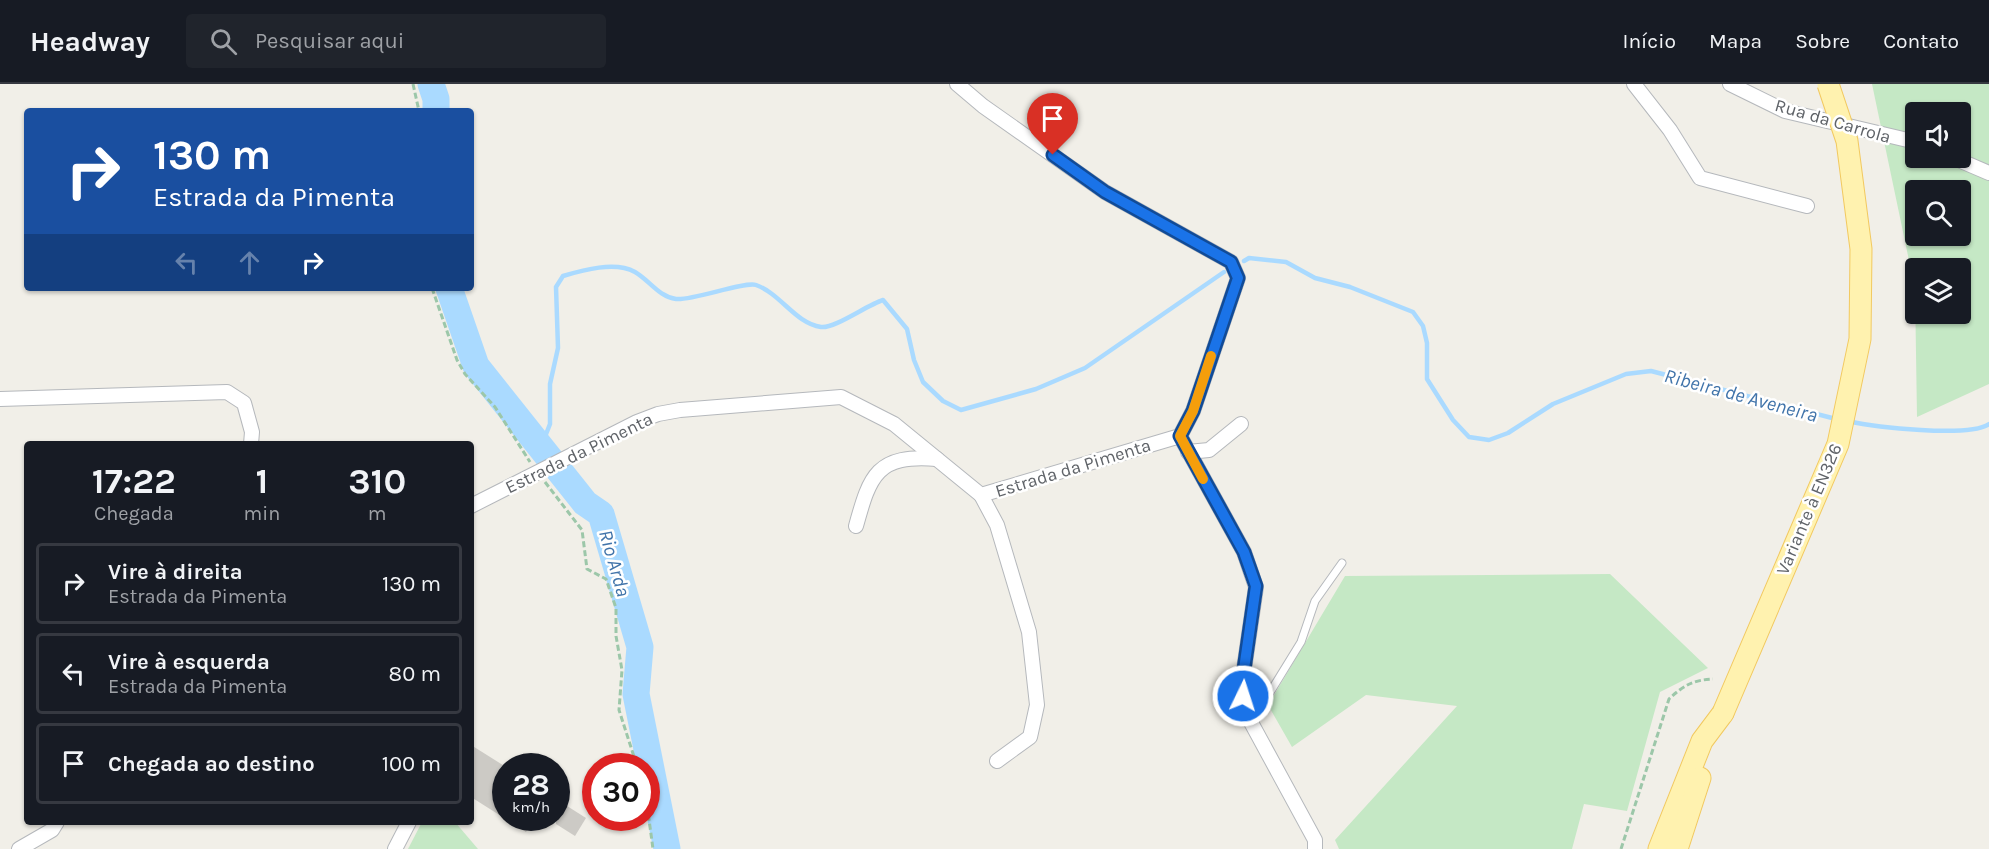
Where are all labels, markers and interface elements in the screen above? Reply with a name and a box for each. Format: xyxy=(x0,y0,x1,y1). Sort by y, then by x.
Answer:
search box xyxy=(186,14,606,68)
text: Headway xyxy=(30,25,150,58)
icon: search xyxy=(207,25,240,58)
text: Pesquisar aqui xyxy=(255,28,404,54)
text: Início xyxy=(1623,29,1676,53)
text: Mapa xyxy=(1709,29,1762,53)
text: Sobre xyxy=(1795,29,1850,53)
text: Contato xyxy=(1883,29,1959,53)
pin xyxy=(1027,93,1078,155)
street label: Rua da Carrola xyxy=(1772,94,1894,148)
icon: arrive xyxy=(1036,102,1069,135)
map controls xyxy=(1905,102,1971,324)
button: sound xyxy=(1905,102,1971,168)
text: 130 m xyxy=(153,130,271,180)
icon: right xyxy=(54,132,132,210)
button: search xyxy=(1905,180,1971,246)
text: Estrada da Pimenta xyxy=(153,181,395,213)
icon: left xyxy=(170,246,203,279)
icon: ahead xyxy=(233,246,266,279)
icon: right xyxy=(296,246,329,279)
button: layers xyxy=(1905,258,1971,324)
water label: Ribeira de Aveneira xyxy=(1662,364,1820,427)
street label: Estrada da Pimenta xyxy=(502,408,656,498)
street label: Estrada da Pimenta xyxy=(993,434,1153,502)
street label: Variante à EN326 xyxy=(1771,440,1847,578)
text: 17:22 xyxy=(92,460,176,502)
text: 1 xyxy=(256,460,268,502)
text: 310 xyxy=(348,460,406,502)
text: Chegada xyxy=(94,502,174,525)
text: min xyxy=(244,502,280,525)
text: m xyxy=(368,502,387,525)
water label: Rio Arda xyxy=(594,527,635,599)
text: Vire à direita xyxy=(108,559,243,585)
icon: right xyxy=(57,567,90,600)
text: 130 m xyxy=(382,571,441,597)
text: Estrada da Pimenta xyxy=(108,585,287,608)
text: Vire à esquerda xyxy=(108,649,270,675)
icon: left xyxy=(57,657,90,690)
text: 80 m xyxy=(389,661,441,687)
position arrow xyxy=(1211,664,1275,728)
text: Estrada da Pimenta xyxy=(108,675,287,698)
icon: arrive xyxy=(57,747,90,780)
text: Chegada ao destino xyxy=(108,751,315,777)
text: 100 m xyxy=(382,751,441,777)
speed limit sign: 30 xyxy=(582,753,660,831)
text: 28 xyxy=(512,767,550,803)
text: km/h xyxy=(512,798,550,816)

